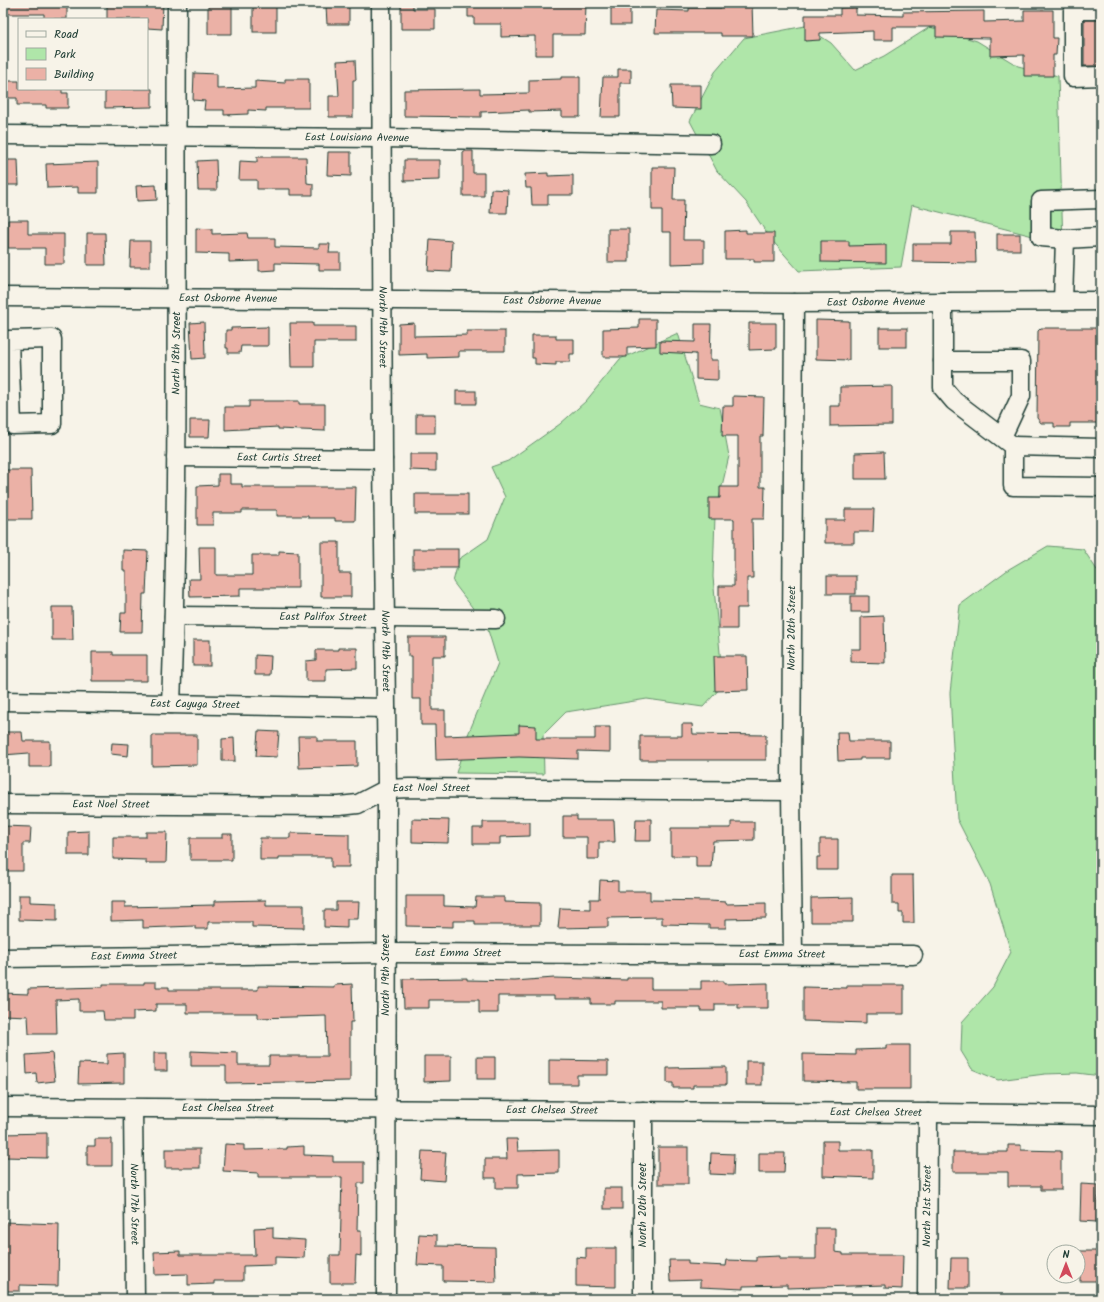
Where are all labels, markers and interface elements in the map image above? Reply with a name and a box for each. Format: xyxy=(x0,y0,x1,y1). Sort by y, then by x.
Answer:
legend xyxy=(18,18,148,90)
text: Road xyxy=(54,25,79,44)
text: Park xyxy=(54,45,76,64)
text: Building xyxy=(54,65,94,84)
street label: East Louisiana Avenue xyxy=(305,128,409,147)
street label: North 19th Street xyxy=(373,286,392,369)
street label: East Osborne Avenue xyxy=(179,289,277,308)
street label: East Osborne Avenue xyxy=(503,292,601,311)
street label: East Osborne Avenue xyxy=(827,293,925,312)
street label: North 18th Street xyxy=(168,311,186,395)
street label: East Curtis Street xyxy=(237,449,322,467)
street label: North 20th Street xyxy=(783,585,801,671)
street label: East Palifox Street xyxy=(279,608,368,627)
street label: North 19th Street xyxy=(376,610,395,693)
street label: East Cayuga Street xyxy=(150,695,241,714)
street label: East Noel Street xyxy=(392,779,471,798)
street label: East Noel Street xyxy=(72,795,151,814)
street label: North 19th Street xyxy=(377,933,395,1016)
street label: East Emma Street xyxy=(415,944,502,962)
street label: East Emma Street xyxy=(739,945,826,964)
street label: East Emma Street xyxy=(91,947,178,966)
street label: East Chelsea Street xyxy=(182,1099,275,1118)
street label: East Chelsea Street xyxy=(506,1101,599,1120)
street label: East Chelsea Street xyxy=(830,1103,923,1122)
street label: North 20th Street xyxy=(634,1162,652,1248)
street label: North 17th Street xyxy=(125,1163,143,1246)
street label: North 21st Street xyxy=(918,1164,937,1247)
north arrow xyxy=(1046,1244,1086,1284)
text: N xyxy=(1063,1246,1070,1264)

